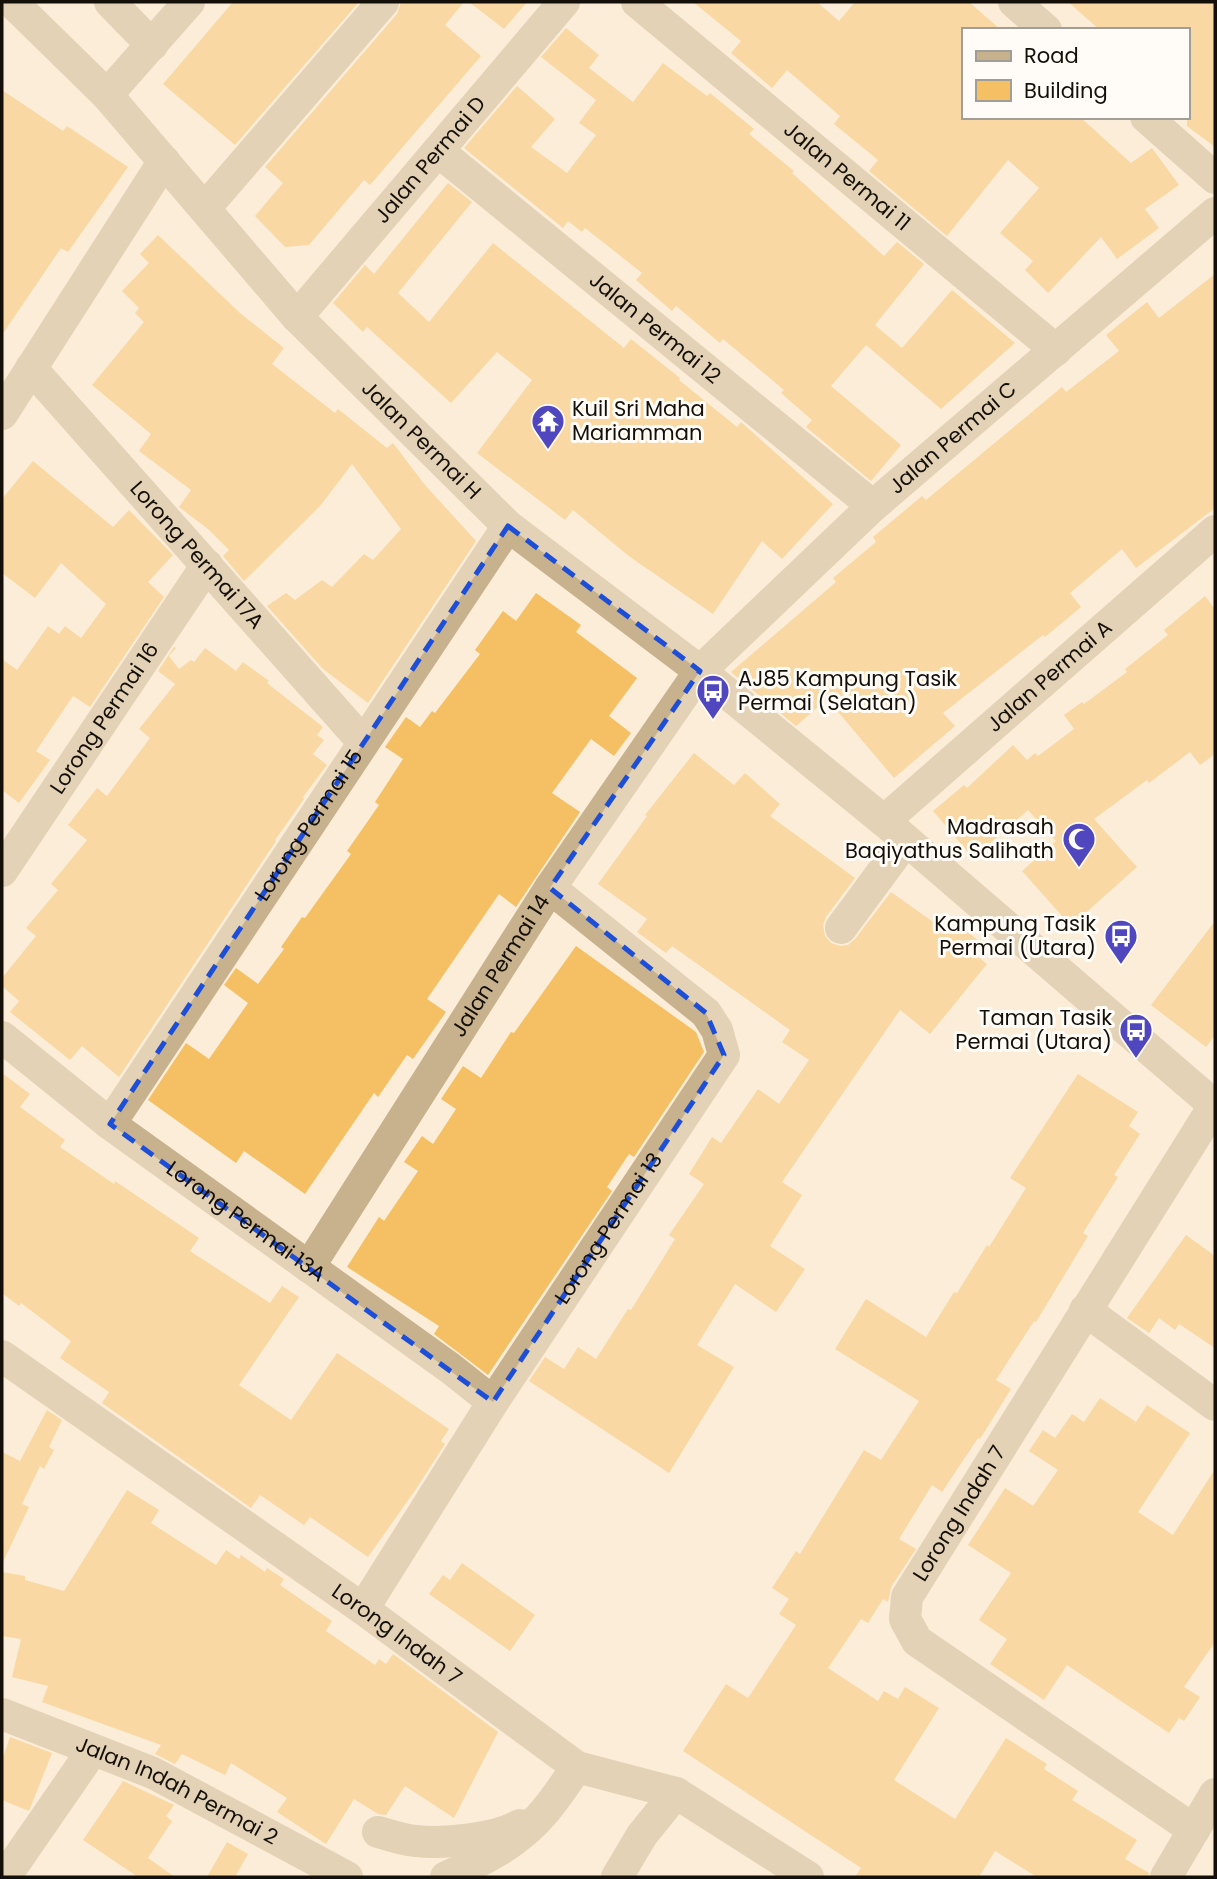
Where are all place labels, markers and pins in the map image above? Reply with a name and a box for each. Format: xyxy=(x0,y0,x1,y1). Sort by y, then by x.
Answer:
place label: Kuil Sri Maha Mariamman xyxy=(572,394,705,447)
temple icon: Kuil Sri Maha Mariamman xyxy=(529,402,567,451)
place label: AJ85 Kampung Tasik Permai (Selatan) xyxy=(738,664,957,717)
bus stop icon: AJ85 Kampung Tasik Permai (Selatan) xyxy=(694,672,732,721)
place label: Madrasah Baqiyathus Salihath xyxy=(845,812,1054,865)
mosque icon: Madrasah Baqiyathus Salihath xyxy=(1060,820,1098,869)
place label: Kampung Tasik Permai (Utara) xyxy=(934,909,1096,962)
bus stop icon: Kampung Tasik Permai (Utara) xyxy=(1102,917,1140,966)
place label: Taman Tasik Permai (Utara) xyxy=(955,1003,1112,1056)
bus stop icon: Taman Tasik Permai (Utara) xyxy=(1117,1011,1155,1060)

